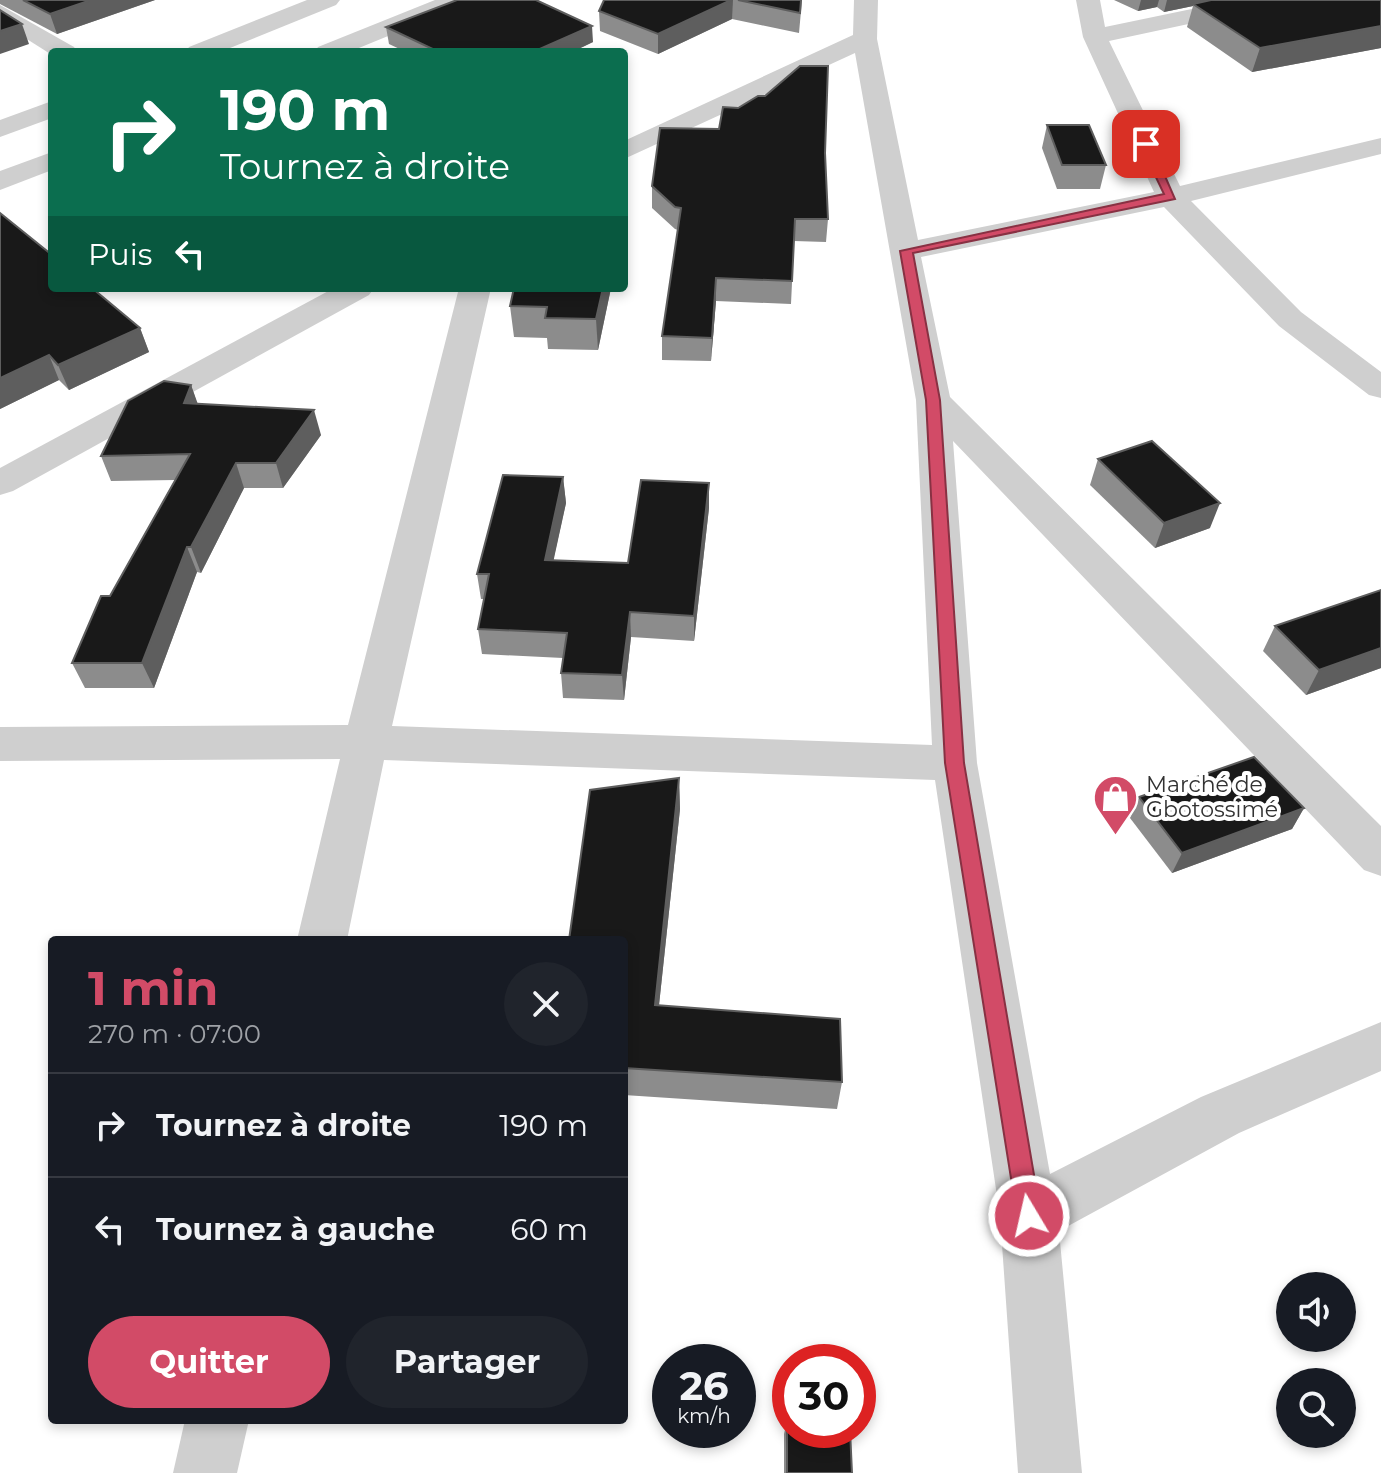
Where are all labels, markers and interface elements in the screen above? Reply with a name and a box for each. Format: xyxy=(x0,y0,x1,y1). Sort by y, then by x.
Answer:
text: 190 m xyxy=(220,76,390,144)
icon: right xyxy=(88,80,192,184)
pin xyxy=(1112,110,1180,178)
icon: arrive xyxy=(1124,122,1168,166)
text: Tournez à droite xyxy=(220,144,510,188)
icon: left xyxy=(168,232,212,276)
text: Puis xyxy=(88,236,152,273)
place label: Marché de Gbotossimé xyxy=(1146,771,1278,823)
shop icon: Marché de Gbotossimé xyxy=(1091,773,1139,836)
text: 1 min xyxy=(88,959,218,1017)
button: close xyxy=(504,962,588,1046)
text: 270 m · 07:00 xyxy=(88,1018,261,1050)
icon: right xyxy=(88,1103,132,1147)
text: Tournez à droite xyxy=(156,1107,411,1144)
text: 190 m xyxy=(499,1107,588,1144)
position arrow xyxy=(987,1174,1071,1258)
icon: left xyxy=(88,1207,132,1251)
text: Tournez à gauche xyxy=(156,1211,435,1248)
text: 60 m xyxy=(510,1211,588,1248)
map controls xyxy=(1276,1272,1356,1448)
button: sound xyxy=(1276,1272,1356,1352)
button: Quitter xyxy=(88,1316,330,1408)
button: Partager xyxy=(346,1316,588,1408)
speed limit sign: 30 xyxy=(772,1344,876,1448)
text: 26 xyxy=(679,1361,729,1410)
button: search xyxy=(1276,1368,1356,1448)
text: km/h xyxy=(677,1404,731,1428)

